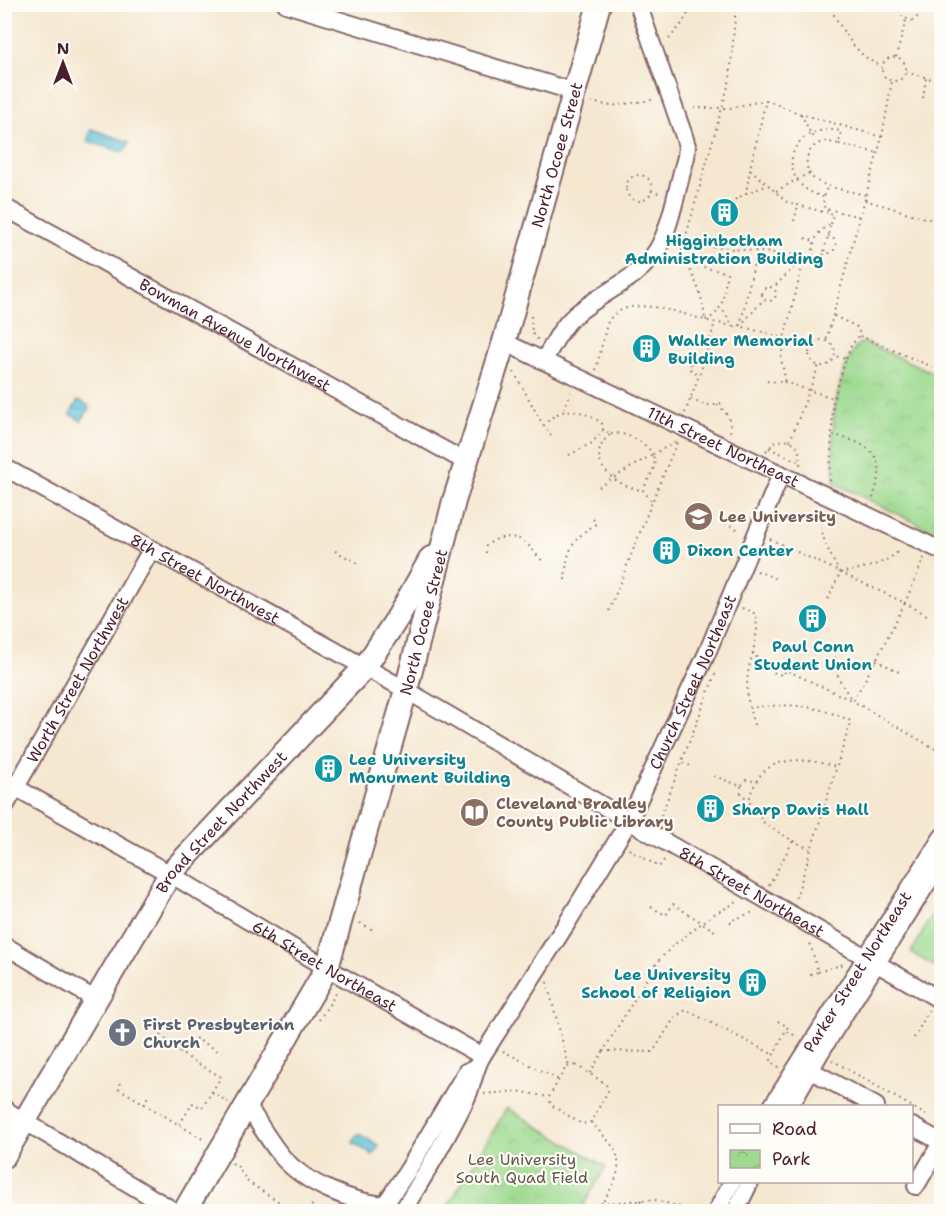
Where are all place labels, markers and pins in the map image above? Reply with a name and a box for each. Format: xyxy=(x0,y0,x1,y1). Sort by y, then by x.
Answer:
building icon: Higginbotham Administration Building xyxy=(708,196,740,228)
place label: Higginbotham Administration Building xyxy=(625,230,823,269)
place label: Walker Memorial Building xyxy=(668,330,814,369)
building icon: Walker Memorial Building xyxy=(631,333,663,365)
school or university icon: Lee University xyxy=(682,500,714,532)
place label: Lee University xyxy=(719,506,836,527)
building icon: Dixon Center xyxy=(650,534,682,566)
place label: Dixon Center xyxy=(687,540,794,561)
building icon: Paul Conn Student Union xyxy=(797,602,829,634)
place label: Paul Conn Student Union xyxy=(754,636,873,675)
place label: Lee University Monument Building xyxy=(349,749,510,788)
building icon: Lee University Monument Building xyxy=(312,752,344,784)
place label: Cleveland Bradley County Public Library xyxy=(496,793,673,832)
building icon: Sharp Davis Hall xyxy=(695,793,727,825)
library icon: Cleveland Bradley County Public Library xyxy=(459,796,491,828)
place label: Sharp Davis Hall xyxy=(732,799,869,820)
place label: Lee University School of Religion xyxy=(581,964,731,1003)
building icon: Lee University School of Religion xyxy=(736,967,768,999)
place label: First Presbyterian Church xyxy=(143,1014,295,1053)
church icon: First Presbyterian Church xyxy=(106,1017,138,1049)

